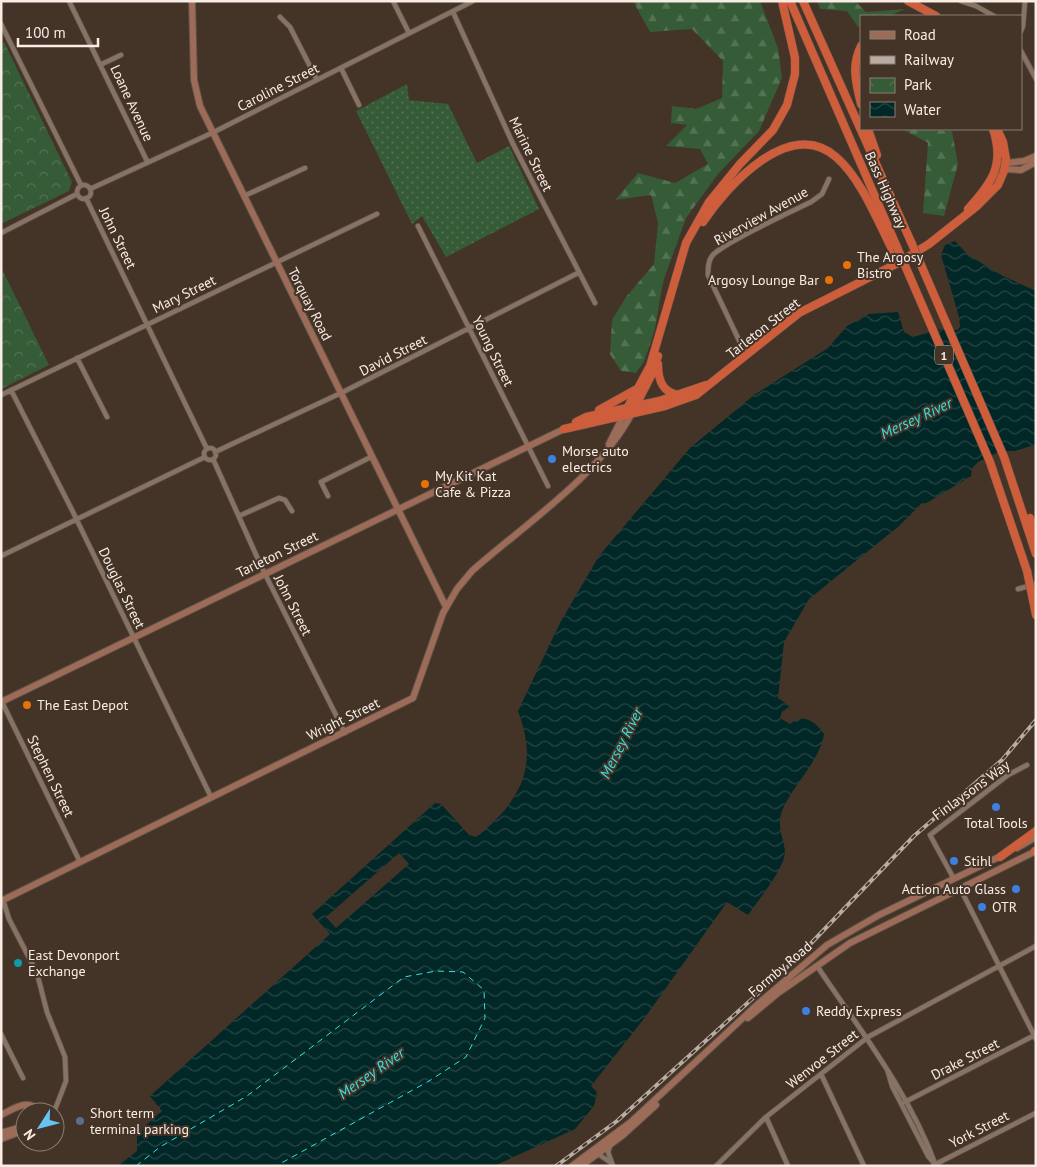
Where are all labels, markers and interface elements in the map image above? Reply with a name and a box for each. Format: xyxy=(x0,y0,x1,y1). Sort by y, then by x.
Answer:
scale bar xyxy=(18,15,98,47)
legend xyxy=(860,15,1022,130)
text: 100 m xyxy=(25,23,66,42)
text: Road xyxy=(904,25,936,44)
text: Railway xyxy=(904,50,954,69)
street label: Caroline Street xyxy=(234,59,322,115)
street label: Loane Avenue xyxy=(106,62,158,144)
text: Park xyxy=(904,75,932,94)
text: Water xyxy=(904,100,941,119)
street label: Marine Street xyxy=(505,114,557,194)
street label: Bass Highway xyxy=(861,149,911,232)
street label: Riverview Avenue xyxy=(711,183,811,249)
street label: John Street xyxy=(95,203,141,272)
place label: The Argosy Bistro xyxy=(857,248,924,282)
marker: The Argosy Bistro xyxy=(841,259,853,271)
street label: Torquay Road xyxy=(284,264,336,344)
street label: Mary Street xyxy=(149,271,219,317)
place label: Argosy Lounge Bar xyxy=(708,271,819,289)
marker: Argosy Lounge Bar xyxy=(823,274,835,286)
street label: Tarleton Street xyxy=(723,294,804,362)
street label: Young Street xyxy=(468,313,518,389)
street label: David Street xyxy=(356,330,430,380)
road number: 1 xyxy=(935,346,953,364)
water label: Mersey River xyxy=(877,393,956,443)
place label: Morse auto electrics xyxy=(562,442,629,476)
marker: Morse auto electrics xyxy=(546,453,558,465)
place label: My Kit Kat Cafe & Pizza xyxy=(435,467,511,501)
marker: My Kit Kat Cafe & Pizza xyxy=(419,478,431,490)
street label: Tarleton Street xyxy=(233,526,321,581)
street label: Douglas Street xyxy=(95,544,150,632)
street label: John Street xyxy=(269,570,316,639)
street label: Wright Street xyxy=(304,693,383,744)
place label: The East Depot xyxy=(37,696,128,714)
marker: The East Depot xyxy=(21,699,33,711)
water label: Mersey River xyxy=(595,704,647,781)
street label: Stephen Street xyxy=(23,732,79,820)
street label: Finlaysons Way xyxy=(929,756,1014,824)
marker: Total Tools xyxy=(990,801,1002,813)
place label: Total Tools xyxy=(964,814,1028,832)
place label: Stihl xyxy=(964,852,992,870)
marker: Stihl xyxy=(948,855,960,867)
place label: Action Auto Glass xyxy=(902,880,1006,898)
marker: Action Auto Glass xyxy=(1010,883,1022,895)
place label: OTR xyxy=(992,898,1017,916)
marker: OTR xyxy=(976,901,988,913)
street label: Formby Road xyxy=(744,937,816,1001)
place label: East Devonport Exchange xyxy=(28,946,120,980)
marker: East Devonport Exchange xyxy=(12,957,24,969)
place label: Reddy Express xyxy=(816,1002,902,1020)
marker: Reddy Express xyxy=(800,1005,812,1017)
street label: Wenvoe Street xyxy=(782,1025,862,1093)
street label: Drake Street xyxy=(928,1034,1002,1084)
water label: Mersey River xyxy=(334,1043,409,1103)
north arrow xyxy=(15,1102,65,1152)
place label: Short term terminal parking xyxy=(90,1104,189,1138)
street label: York Street xyxy=(946,1106,1012,1152)
marker: Short term terminal parking xyxy=(74,1115,86,1127)
text: N xyxy=(19,1126,39,1144)

